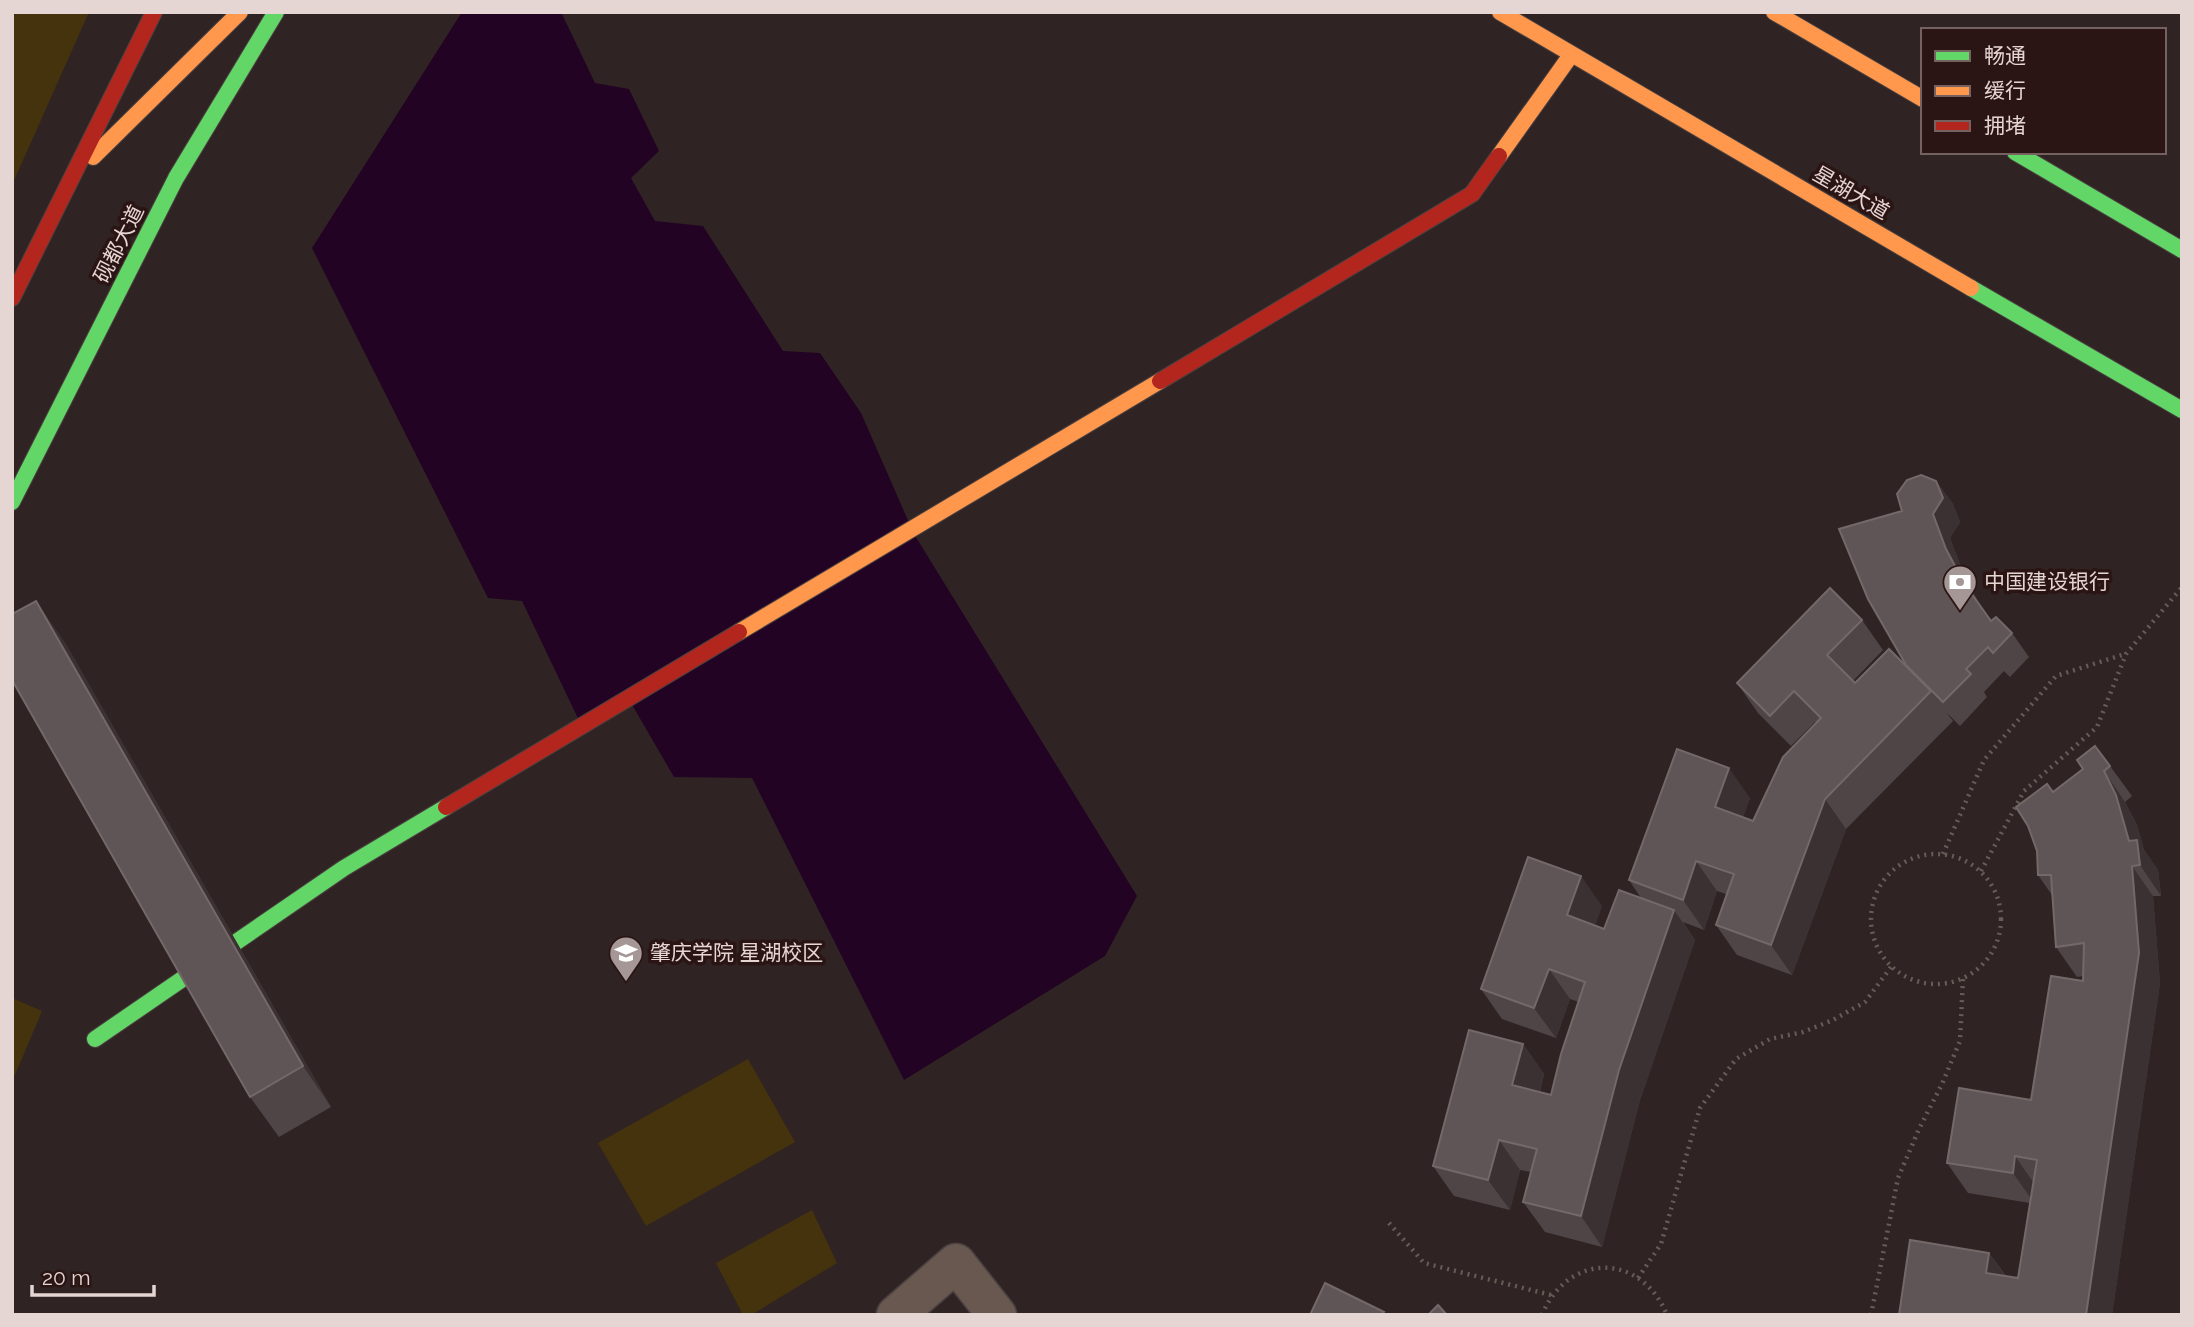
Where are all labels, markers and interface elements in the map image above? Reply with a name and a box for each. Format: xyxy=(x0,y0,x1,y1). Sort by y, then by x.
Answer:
legend xyxy=(1921,28,2166,154)
text: 畅通 xyxy=(1984,43,2026,68)
text: 缓行 xyxy=(1984,78,2026,103)
text: 拥堵 xyxy=(1984,113,2026,138)
street label: 星湖大道 xyxy=(1809,161,1894,224)
street label: 砚都大道 xyxy=(88,201,149,287)
bank icon: 中国建设银行 xyxy=(1941,563,1979,612)
place label: 中国建设银行 xyxy=(1984,569,2110,594)
school or university icon: 肇庆学院 星湖校区 xyxy=(607,934,645,983)
place label: 肇庆学院 星湖校区 xyxy=(650,940,823,965)
scale bar xyxy=(32,1254,154,1298)
text: 20 m xyxy=(42,1265,90,1290)

